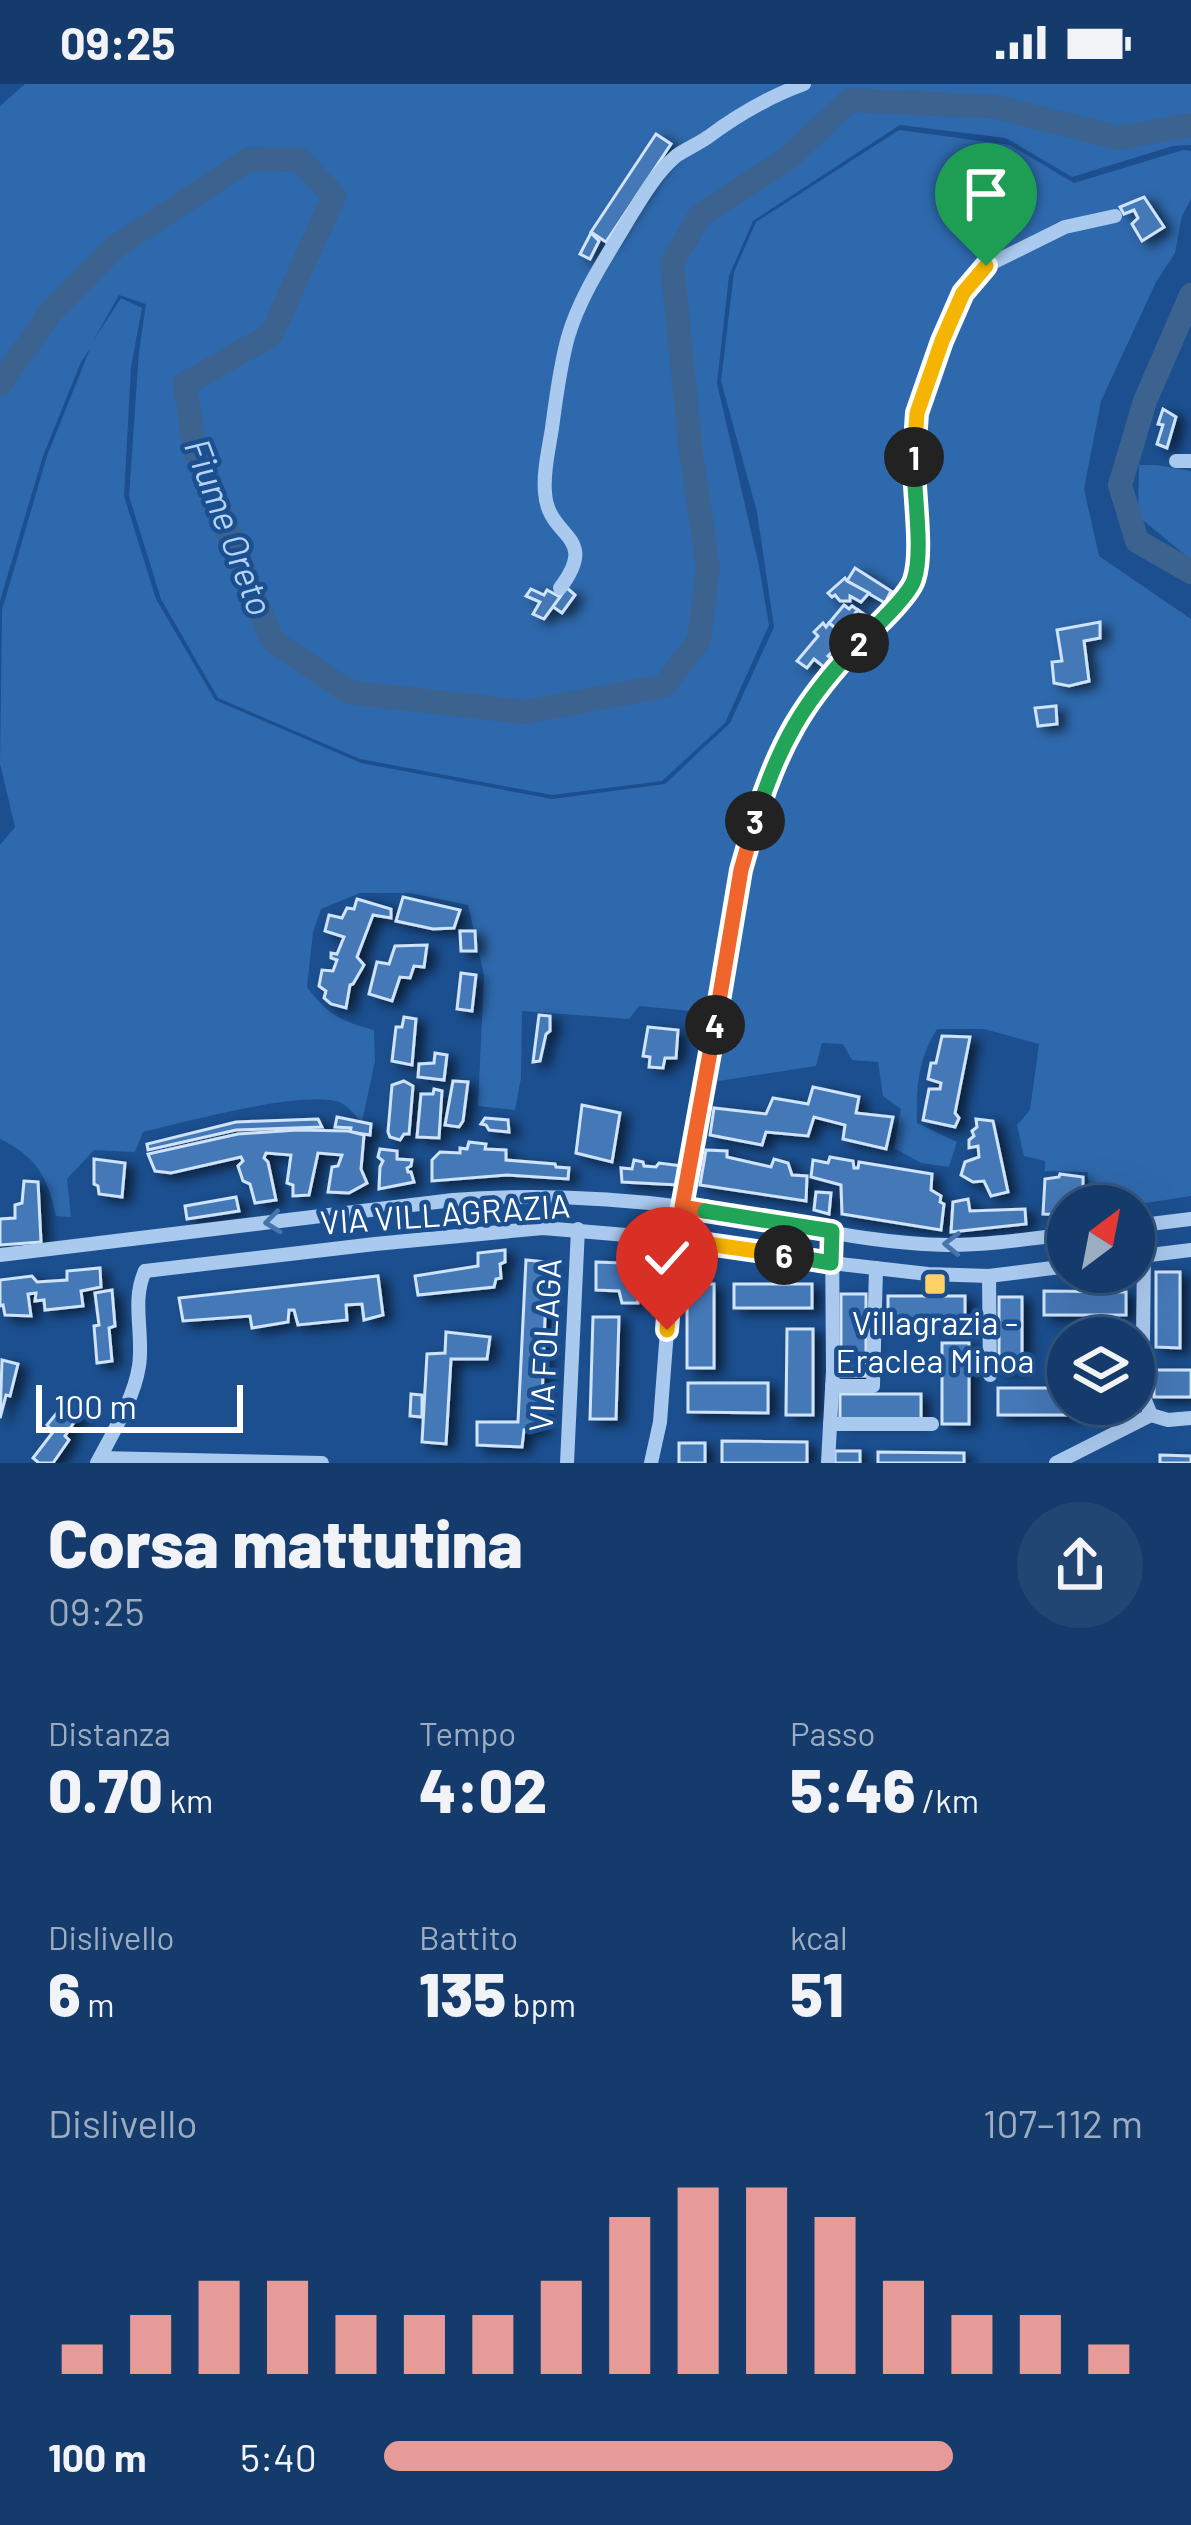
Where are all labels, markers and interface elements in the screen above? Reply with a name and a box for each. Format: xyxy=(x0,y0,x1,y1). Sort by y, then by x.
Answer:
text: 09:25 xyxy=(60,15,175,69)
pin xyxy=(935,143,1037,266)
icon: arrive xyxy=(953,161,1019,227)
pin: 1 xyxy=(884,427,944,487)
water label: Fiume Oreto xyxy=(177,432,284,621)
text: 1 xyxy=(908,437,920,477)
pin: 2 xyxy=(829,613,889,673)
text: 2 xyxy=(850,623,868,663)
pin: 3 xyxy=(725,791,785,851)
text: 3 xyxy=(746,801,764,841)
pin: 4 xyxy=(685,995,745,1055)
text: 4 xyxy=(705,1005,725,1045)
street label: VIA VILLAGRAZIA xyxy=(319,1184,571,1242)
north arrow xyxy=(1047,1185,1155,1293)
map controls xyxy=(1047,1185,1155,1425)
pin xyxy=(616,1207,718,1330)
one-way arrow xyxy=(263,1209,282,1235)
icon: check xyxy=(634,1225,700,1291)
pin: 6 xyxy=(754,1225,814,1285)
one-way arrow xyxy=(942,1231,960,1257)
text: 6 xyxy=(775,1235,793,1275)
street label: VIA FOLAGA xyxy=(519,1257,569,1433)
marker: Villagrazia - Eraclea Minoa xyxy=(922,1271,948,1297)
place label: Villagrazia - Eraclea Minoa xyxy=(836,1302,1034,1380)
button: layers xyxy=(1047,1317,1155,1425)
scale bar xyxy=(36,1379,243,1432)
text: 100 m xyxy=(54,1386,137,1426)
text: Corsa mattutina xyxy=(48,1502,523,1581)
button: share xyxy=(1017,1502,1143,1628)
text: 09:25 xyxy=(48,1587,145,1634)
text: Distanza xyxy=(48,1713,171,1753)
text: Tempo xyxy=(419,1713,516,1753)
text: Passo xyxy=(790,1713,876,1753)
text: 0.70 xyxy=(48,1753,163,1825)
text: 4:02 xyxy=(419,1753,547,1825)
text: 5:46 xyxy=(790,1753,915,1825)
text: km xyxy=(163,1780,213,1820)
text: /km xyxy=(915,1780,979,1820)
text: Dislivello xyxy=(48,1917,175,1957)
text: Battito xyxy=(419,1917,518,1957)
text: kcal xyxy=(790,1917,848,1957)
text: 6 xyxy=(48,1957,81,2029)
text: 135 xyxy=(419,1957,506,2029)
text: 51 xyxy=(790,1957,844,2029)
text: m xyxy=(81,1984,115,2024)
text: bpm xyxy=(506,1984,576,2024)
text: Dislivello xyxy=(48,2099,198,2146)
text: 107–112 m xyxy=(983,2099,1143,2146)
text: 100 m xyxy=(48,2433,147,2480)
text: 5:40 xyxy=(240,2433,317,2480)

